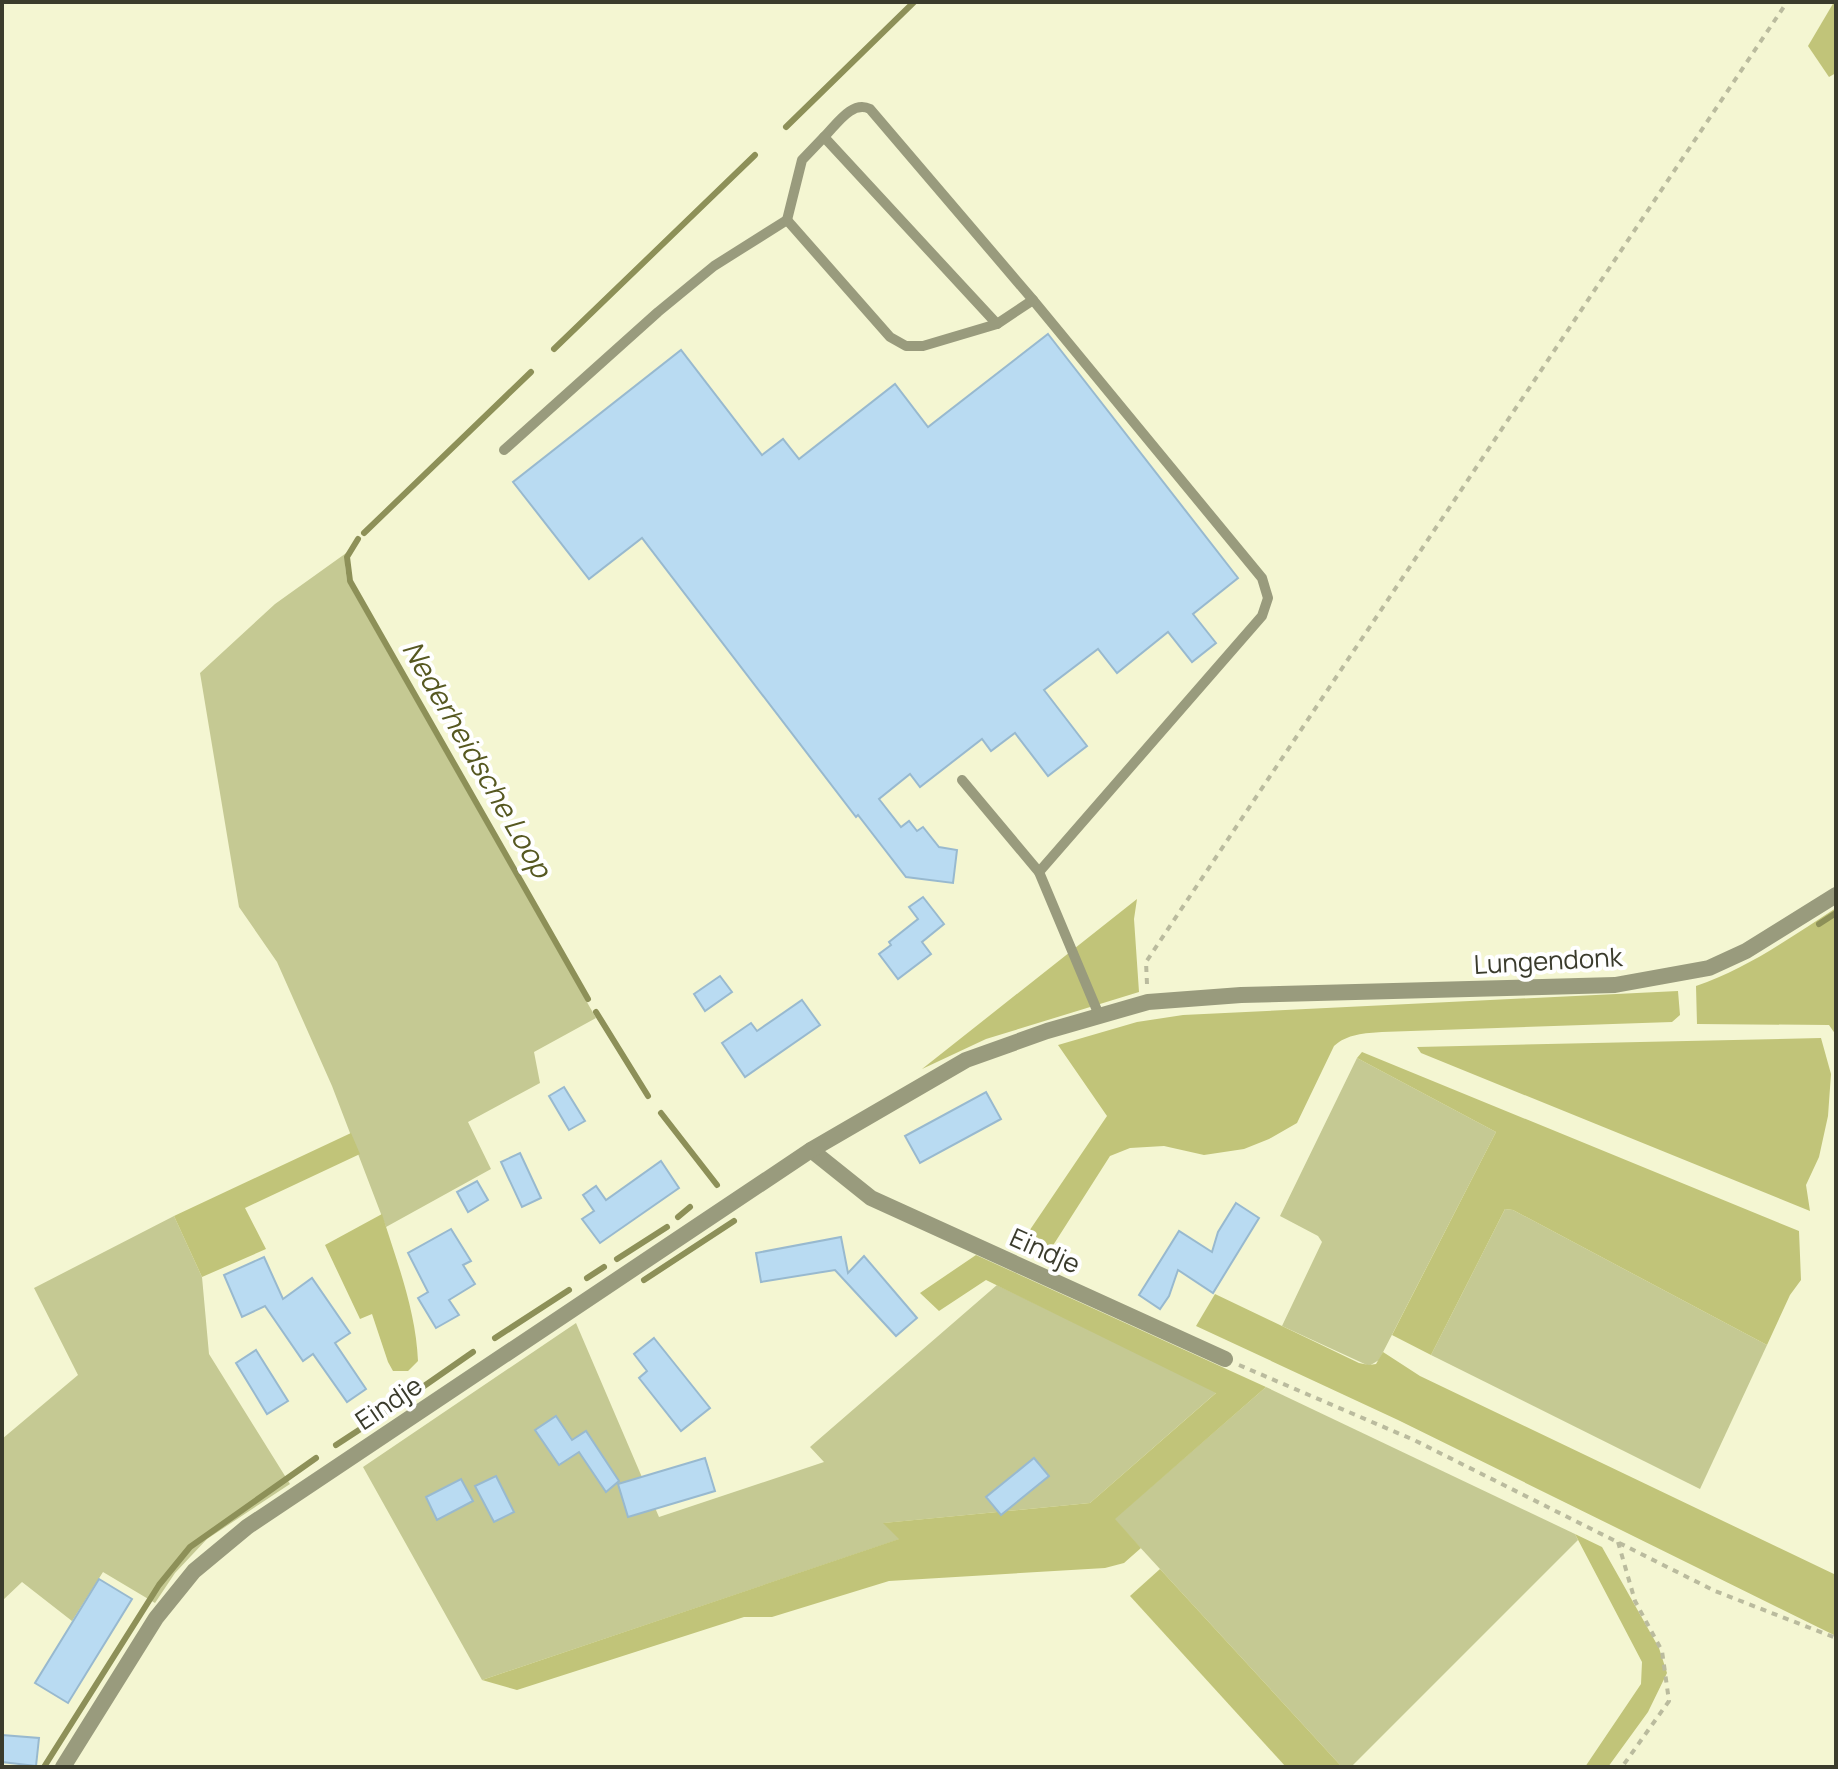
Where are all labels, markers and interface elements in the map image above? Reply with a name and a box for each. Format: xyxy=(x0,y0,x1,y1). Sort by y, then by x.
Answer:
water label: Nederheidsche Loop xyxy=(395,633,562,885)
street label: Lungendonk xyxy=(1473,938,1624,982)
street label: Eindje xyxy=(1005,1219,1086,1281)
street label: Eindje xyxy=(348,1367,429,1438)

